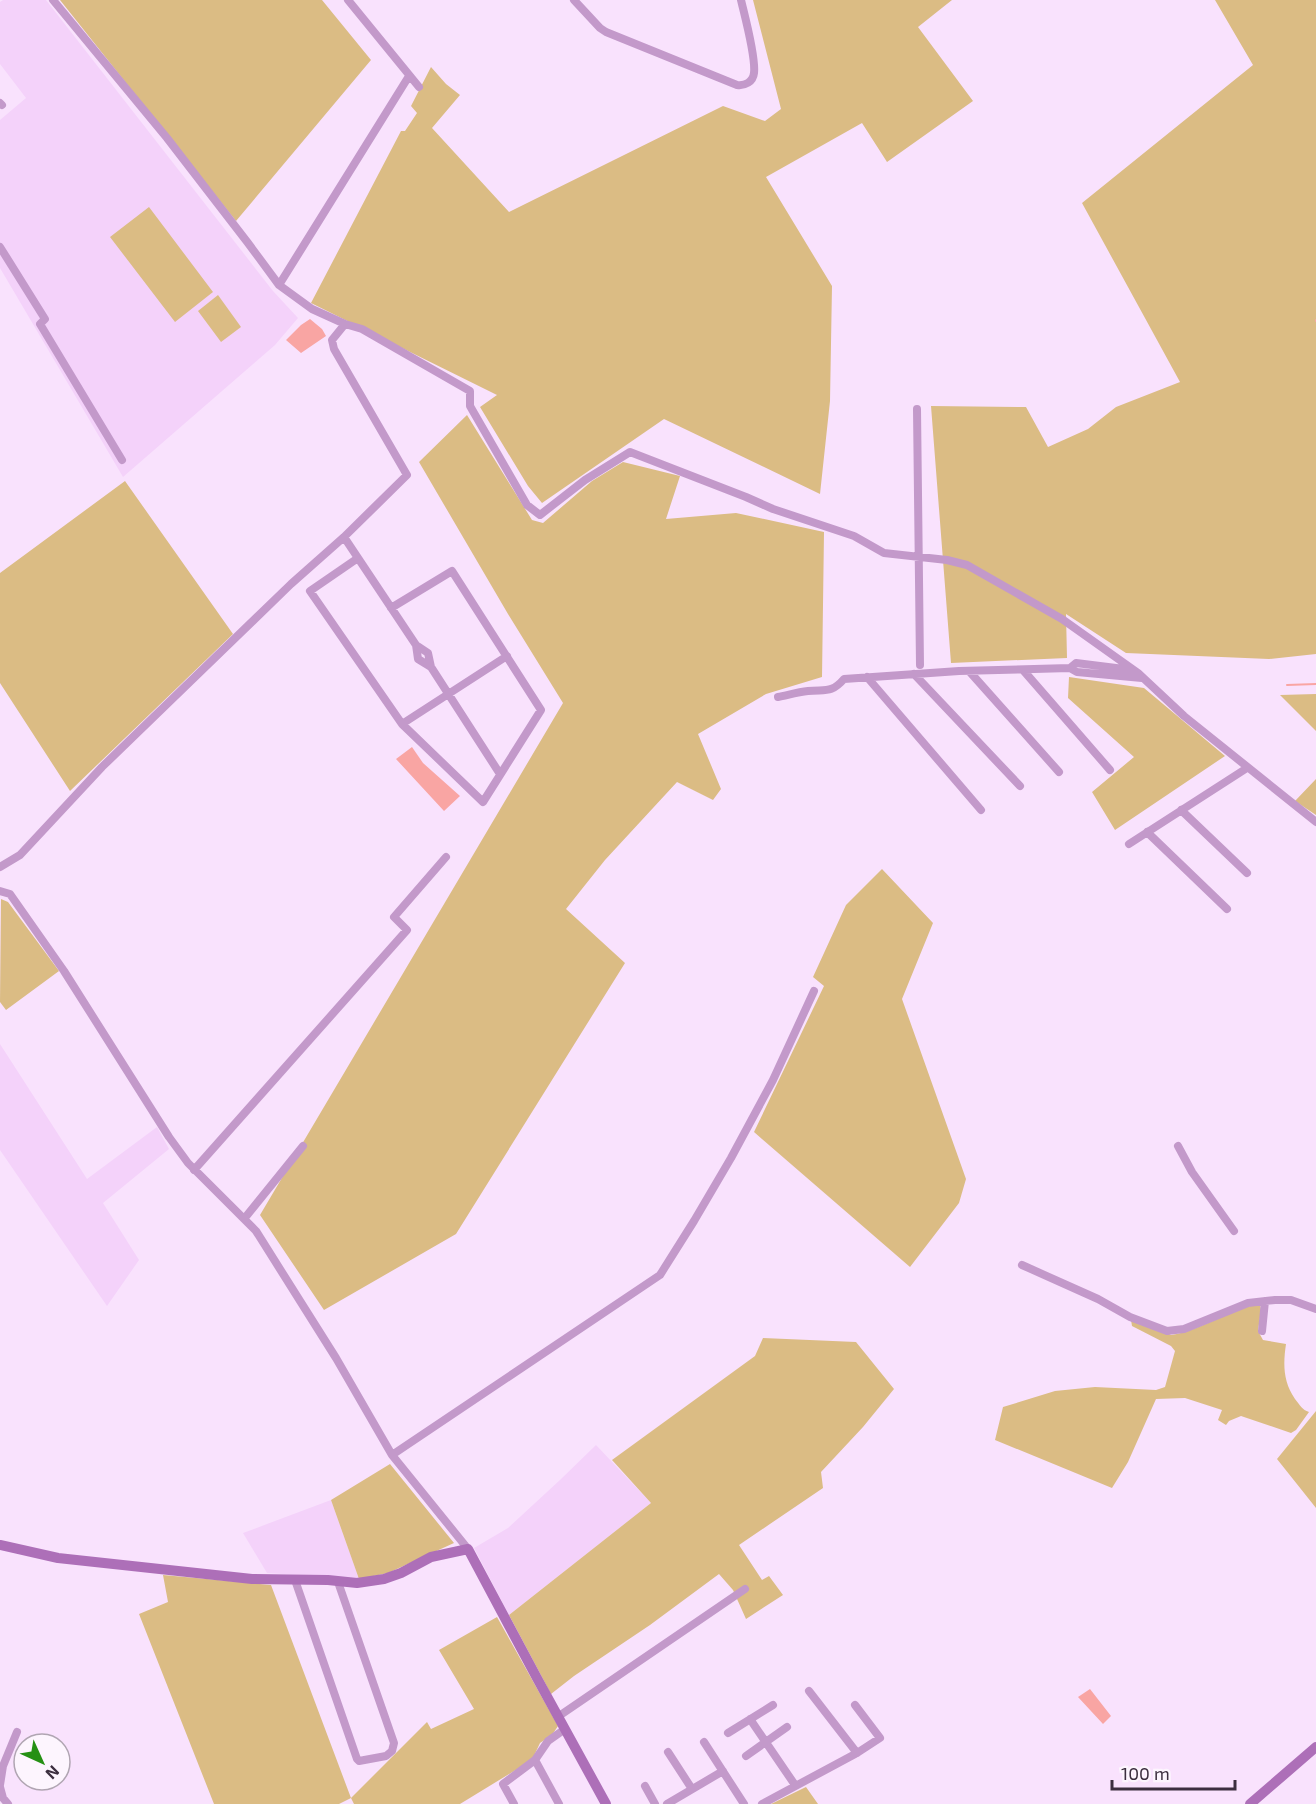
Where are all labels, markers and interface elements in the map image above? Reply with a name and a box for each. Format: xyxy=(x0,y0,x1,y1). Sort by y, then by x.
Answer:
north arrow xyxy=(12,1732,72,1792)
scale bar xyxy=(1112,1753,1235,1791)
text: N xyxy=(42,1762,64,1784)
text: 100 m xyxy=(1121,1762,1170,1784)

